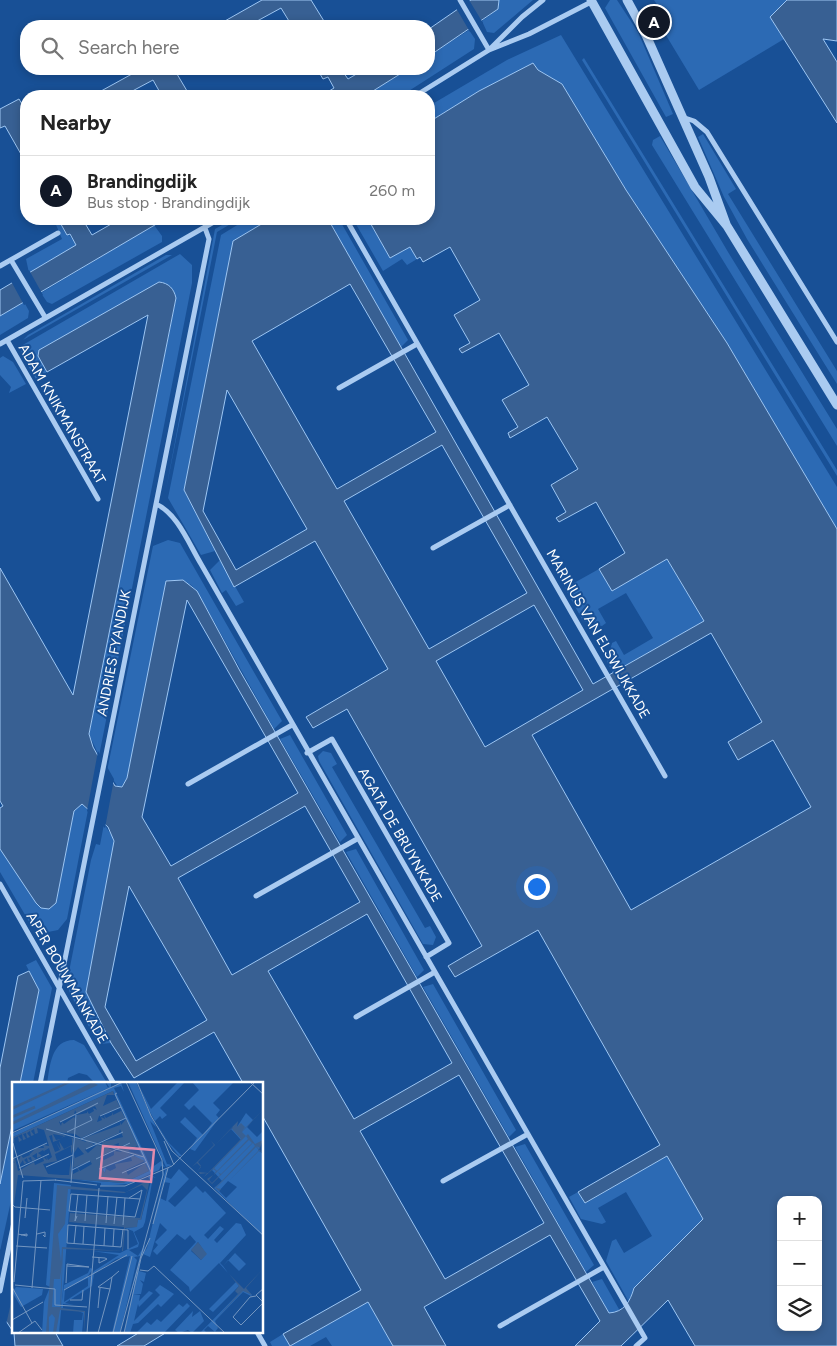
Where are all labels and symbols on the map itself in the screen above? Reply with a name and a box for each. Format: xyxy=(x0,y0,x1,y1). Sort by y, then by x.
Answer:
pin: A xyxy=(638,3,670,41)
street label: ADAM KNIKMANSTRAAT xyxy=(15,341,109,487)
street label: MARINUS VAN ELSWIJKKADE xyxy=(542,546,654,722)
street label: ANDRIES FYANDIJK xyxy=(93,588,135,718)
street label: AGATA DE BRUYNKADE xyxy=(355,765,445,905)
your location xyxy=(524,874,550,900)
street label: APER BOUWMANKADE xyxy=(22,909,112,1047)
inset map xyxy=(12,1082,264,1334)

